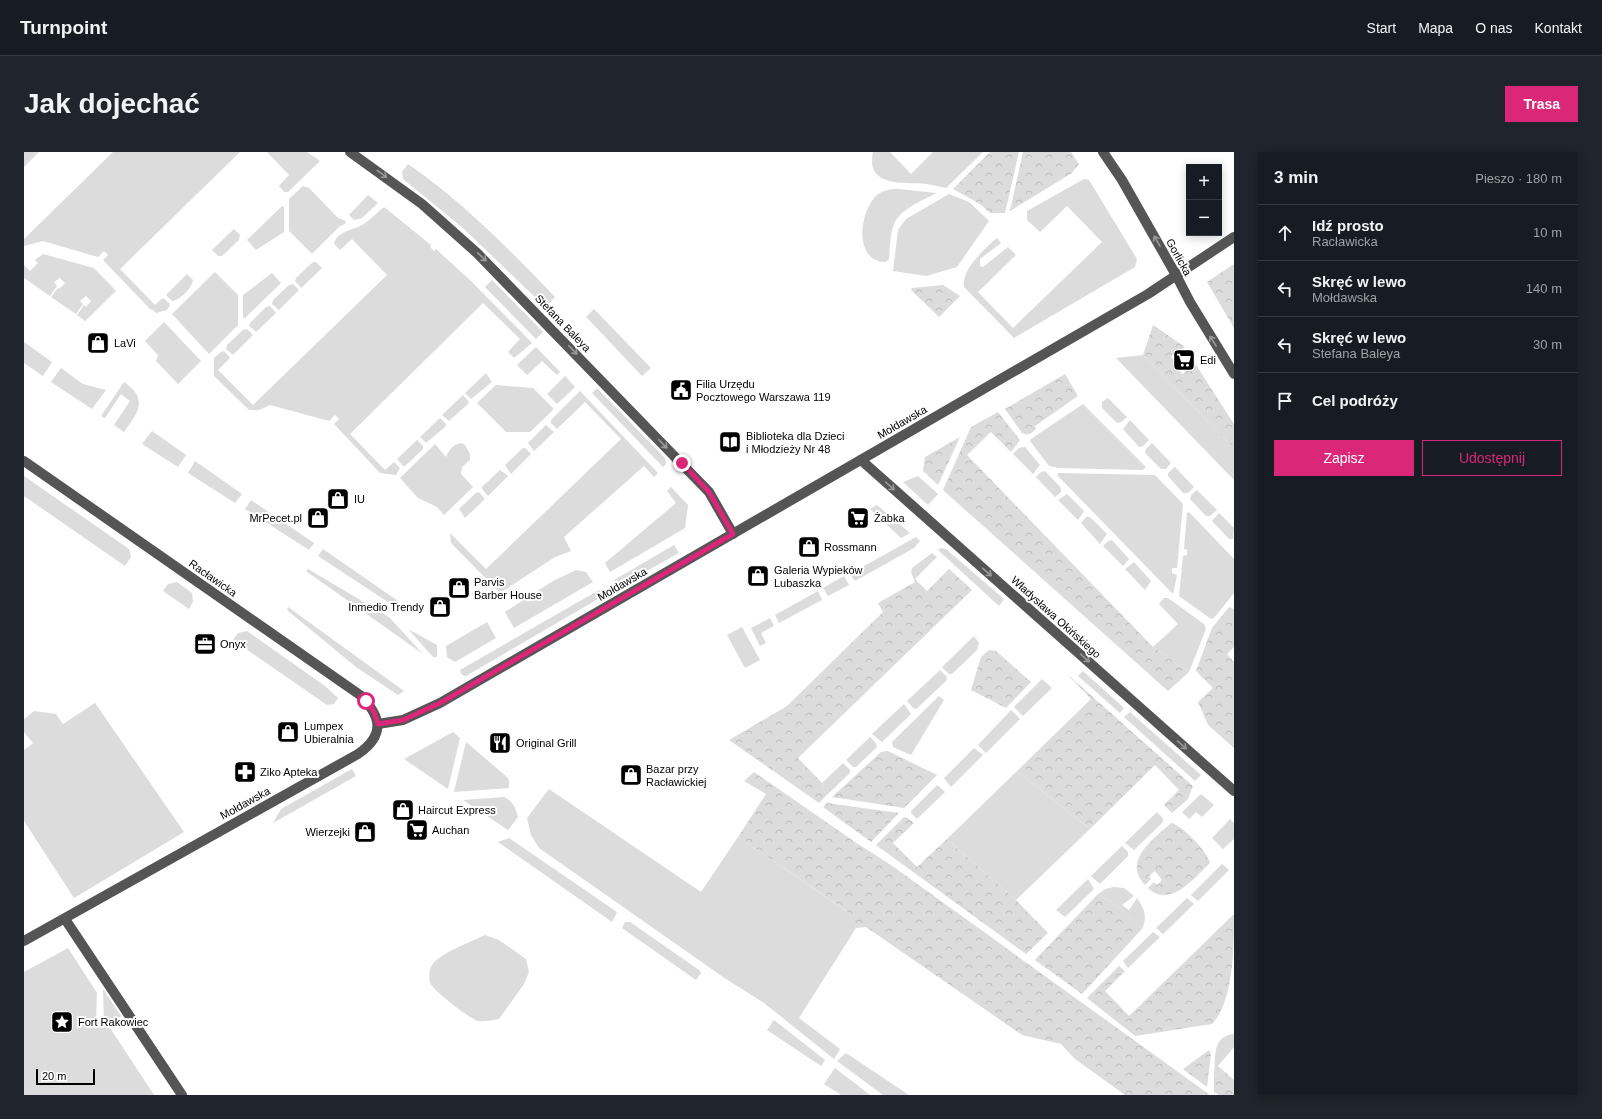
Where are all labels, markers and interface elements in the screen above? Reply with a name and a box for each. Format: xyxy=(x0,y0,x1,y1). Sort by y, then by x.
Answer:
text: Turnpoint xyxy=(20,17,107,38)
text: Start xyxy=(1367,20,1396,36)
text: Mapa xyxy=(1418,20,1453,36)
text: O nas xyxy=(1475,20,1513,36)
text: Kontakt xyxy=(1535,20,1582,36)
button: Trasa xyxy=(1505,86,1578,122)
text: Jak dojechać xyxy=(24,88,200,119)
map controls xyxy=(1186,164,1222,236)
button: + xyxy=(1186,164,1222,200)
text: 3 min xyxy=(1274,168,1318,187)
one-way arrow xyxy=(376,170,387,178)
text: Pieszo · 180 m xyxy=(1475,171,1562,186)
button: − xyxy=(1186,200,1222,236)
text: Idź prosto xyxy=(1312,217,1384,234)
icon: ahead xyxy=(1274,222,1296,244)
text: 10 m xyxy=(1533,225,1562,240)
text: Racławicka xyxy=(1312,234,1378,249)
one-way arrow xyxy=(1152,235,1160,247)
street label: Gorlicka xyxy=(1164,236,1194,278)
one-way arrow xyxy=(477,252,487,262)
text: Skręć w lewo xyxy=(1312,273,1406,290)
icon: left xyxy=(1274,278,1296,300)
text: 140 m xyxy=(1526,281,1562,296)
text: Mołdawska xyxy=(1312,290,1377,305)
street label: Stefana Baleya xyxy=(533,292,594,355)
text: Skręć w lewo xyxy=(1312,329,1406,346)
shop icon: LaVi xyxy=(85,330,111,356)
icon: left xyxy=(1274,334,1296,356)
one-way arrow xyxy=(1209,335,1218,346)
place label: LaVi xyxy=(114,337,136,349)
text: 30 m xyxy=(1533,337,1562,352)
one-way arrow xyxy=(568,345,578,355)
text: Stefana Baleya xyxy=(1312,346,1400,361)
supermarket icon: Edi xyxy=(1171,347,1197,373)
place label: Edi xyxy=(1200,354,1216,366)
public building icon: Filia Urzędu Pocztowego Warszawa 119 xyxy=(668,377,694,403)
place label: Filia Urzędu Pocztowego Warszawa 119 xyxy=(696,378,831,403)
icon: arrive xyxy=(1274,390,1296,412)
text: Cel podróży xyxy=(1312,392,1398,409)
street label: Mołdawska xyxy=(875,403,930,441)
library icon: Biblioteka dla Dzieci i Młodzieży Nr 48 xyxy=(717,429,743,455)
place label: Biblioteka dla Dzieci i Młodzieży Nr 48 xyxy=(746,430,844,455)
one-way arrow xyxy=(658,439,668,449)
button: Zapisz xyxy=(1274,440,1414,476)
button: Udostępnij xyxy=(1422,440,1562,476)
route end xyxy=(673,454,691,472)
one-way arrow xyxy=(885,481,895,490)
shop icon: IU xyxy=(325,486,351,512)
place label: IU xyxy=(354,493,365,505)
shop icon: MrPecet.pl xyxy=(305,505,331,531)
supermarket icon: Żabka xyxy=(845,505,871,531)
place label: MrPecet.pl xyxy=(249,512,302,524)
place label: Żabka xyxy=(874,512,905,524)
shop icon: Rossmann xyxy=(796,534,822,560)
place label: Rossmann xyxy=(824,541,877,553)
street label: Racławicka xyxy=(187,557,240,599)
shop icon: Galeria Wypieków Lubaszka xyxy=(745,563,771,589)
place label: Galeria Wypieków Lubaszka xyxy=(774,564,863,589)
street label: Mołdawska xyxy=(595,565,650,603)
one-way arrow xyxy=(982,568,993,577)
street label: Władysława Okińskiego xyxy=(1009,574,1103,660)
shop icon: Parvis Barber House xyxy=(446,575,472,601)
place label: Parvis Barber House xyxy=(474,576,542,601)
shop icon: Inmedio Trendy xyxy=(427,594,453,620)
place label: Inmedio Trendy xyxy=(348,601,424,613)
office icon: Onyx xyxy=(192,631,218,657)
place label: Onyx xyxy=(220,638,246,650)
one-way arrow xyxy=(1080,654,1090,663)
route start xyxy=(357,692,375,710)
shop icon: Lumpex Ubieralnia xyxy=(275,719,301,745)
place label: Lumpex Ubieralnia xyxy=(304,720,354,745)
restaurant icon: Original Grill xyxy=(487,730,513,756)
place label: Original Grill xyxy=(516,737,577,749)
one-way arrow xyxy=(1177,740,1187,749)
pharmacy icon: Ziko Apteka xyxy=(232,759,258,785)
shop icon: Bazar przy Racławickiej xyxy=(618,762,644,788)
place label: Bazar przy Racławickiej xyxy=(646,763,707,788)
place label: Ziko Apteka xyxy=(260,766,318,778)
street label: Mołdawska xyxy=(218,784,273,822)
shop icon: Haircut Express xyxy=(390,797,416,823)
place label: Haircut Express xyxy=(418,804,496,816)
supermarket icon: Auchan xyxy=(404,817,430,843)
shop icon: Wierzejki xyxy=(352,819,378,845)
place label: Auchan xyxy=(432,824,469,836)
place label: Wierzejki xyxy=(305,826,350,838)
place icon: Fort Rakowiec xyxy=(49,1009,75,1035)
place label: Fort Rakowiec xyxy=(78,1016,149,1028)
scale bar xyxy=(36,1067,95,1086)
text: 20 m xyxy=(42,1070,66,1082)

